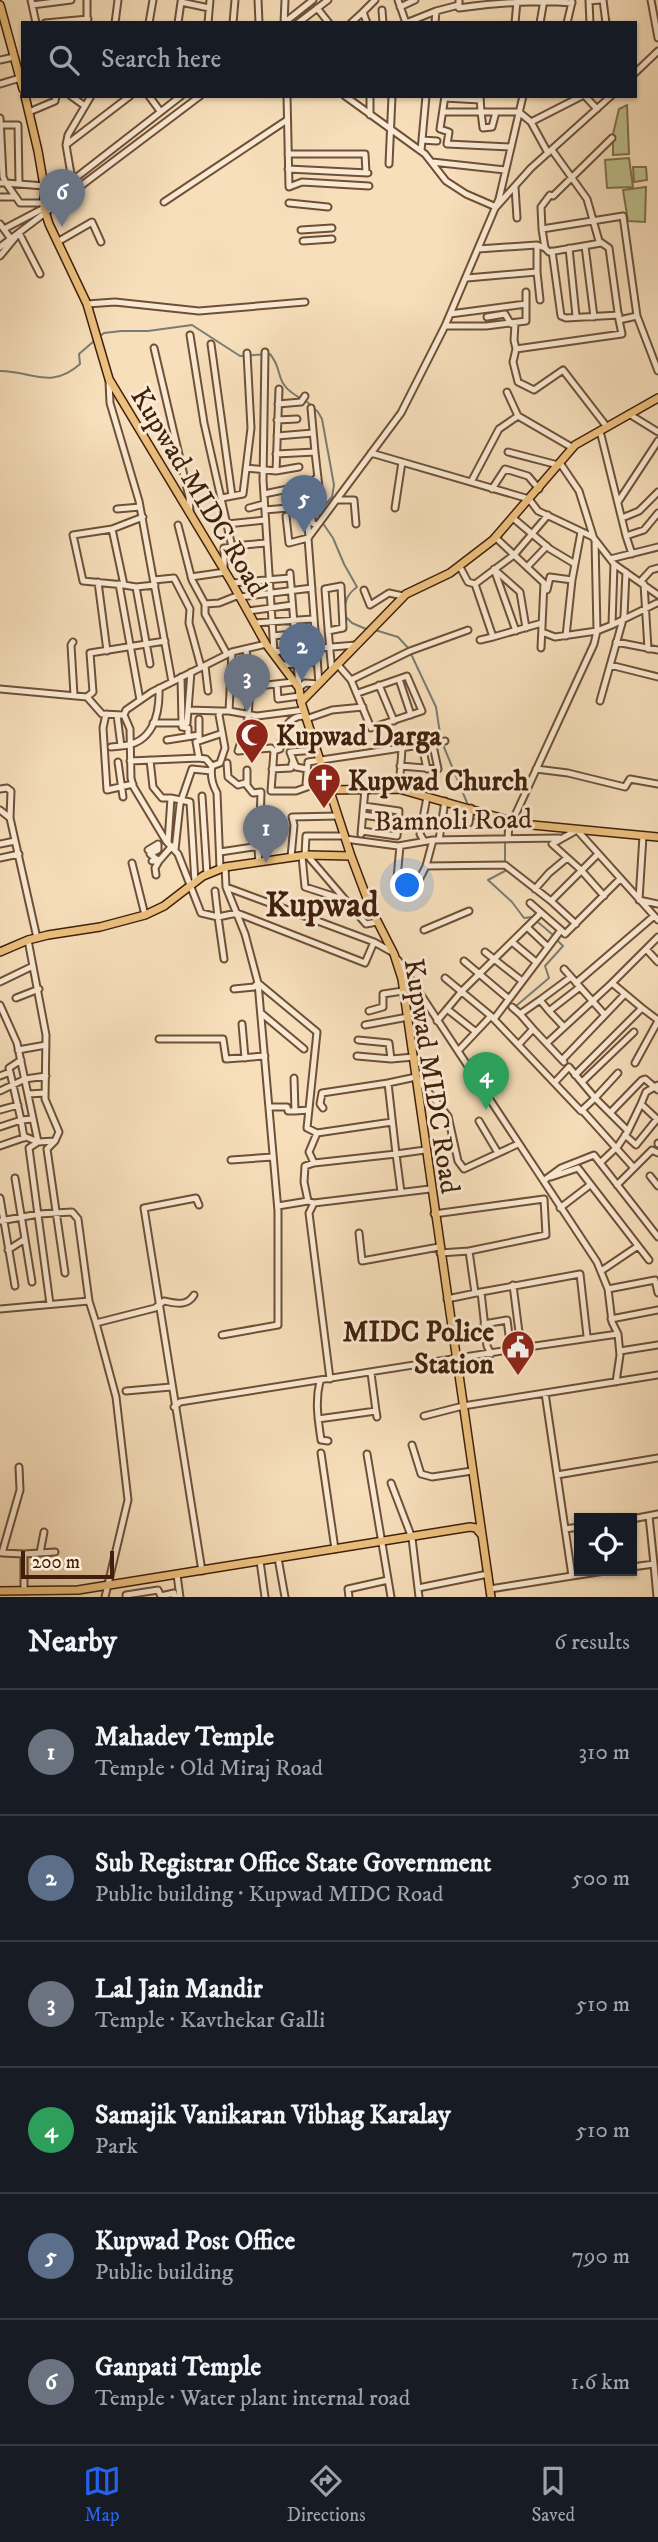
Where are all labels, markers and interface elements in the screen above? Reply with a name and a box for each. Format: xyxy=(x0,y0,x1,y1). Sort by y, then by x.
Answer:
search box xyxy=(21,21,637,98)
icon: search xyxy=(45,41,83,79)
text: Search here xyxy=(101,43,221,76)
pin: 6 xyxy=(39,169,85,227)
street label: Kupwad MIDC Road xyxy=(123,381,275,603)
pin: 5 xyxy=(281,475,327,533)
pin: 2 xyxy=(279,623,325,681)
pin: 3 xyxy=(224,654,270,712)
mosque icon: Kupwad Darga xyxy=(233,716,271,765)
place label: Kupwad Darga xyxy=(276,719,443,754)
church icon: Kupwad Church xyxy=(305,761,343,810)
place label: Kupwad Church xyxy=(348,764,529,799)
street label: Bamnoli Road xyxy=(374,802,532,839)
pin: 1 xyxy=(243,805,289,863)
your location xyxy=(390,868,424,902)
district label: Kupwad xyxy=(265,884,379,928)
street label: Kupwad MIDC Road xyxy=(396,956,467,1196)
pin: 4 xyxy=(463,1052,509,1110)
place label: MIDC Police Station xyxy=(343,1315,494,1382)
public building icon: MIDC Police Station xyxy=(499,1328,537,1377)
map controls xyxy=(574,1513,637,1576)
button: locate xyxy=(574,1513,637,1576)
scale bar xyxy=(21,1548,114,1580)
text: 200 m xyxy=(32,1551,80,1574)
text: Nearby xyxy=(28,1624,117,1661)
text: 6 results xyxy=(554,1628,630,1657)
text: Mahadev Temple xyxy=(95,1721,274,1754)
text: 1 xyxy=(47,1738,55,1767)
text: 310 m xyxy=(578,1738,630,1767)
text: Temple · Old Miraj Road xyxy=(95,1754,323,1783)
text: Sub Registrar Office State Government xyxy=(95,1847,491,1880)
text: 2 xyxy=(45,1864,57,1893)
text: 500 m xyxy=(572,1864,630,1893)
text: Public building · Kupwad MIDC Road xyxy=(95,1880,443,1909)
text: Lal Jain Mandir xyxy=(95,1973,263,2006)
text: 3 xyxy=(47,1990,55,2019)
text: 510 m xyxy=(576,1990,630,2019)
text: Temple · Kavthekar Galli xyxy=(95,2006,325,2035)
text: Samajik Vanikaran Vibhag Karalay xyxy=(95,2099,451,2132)
text: 4 xyxy=(44,2116,58,2145)
text: 510 m xyxy=(576,2116,630,2145)
text: Park xyxy=(95,2132,138,2161)
text: Kupwad Post Office xyxy=(95,2225,295,2258)
text: 5 xyxy=(45,2242,57,2271)
text: 790 m xyxy=(572,2242,630,2271)
text: Public building xyxy=(95,2258,233,2287)
text: Ganpati Temple xyxy=(95,2351,261,2384)
text: 6 xyxy=(45,2368,57,2397)
text: 1.6 km xyxy=(571,2368,630,2397)
text: Temple · Water plant internal road xyxy=(95,2384,410,2413)
tab: Map xyxy=(83,2462,121,2527)
tab: Directions xyxy=(287,2462,366,2527)
tab: Saved xyxy=(531,2462,575,2527)

